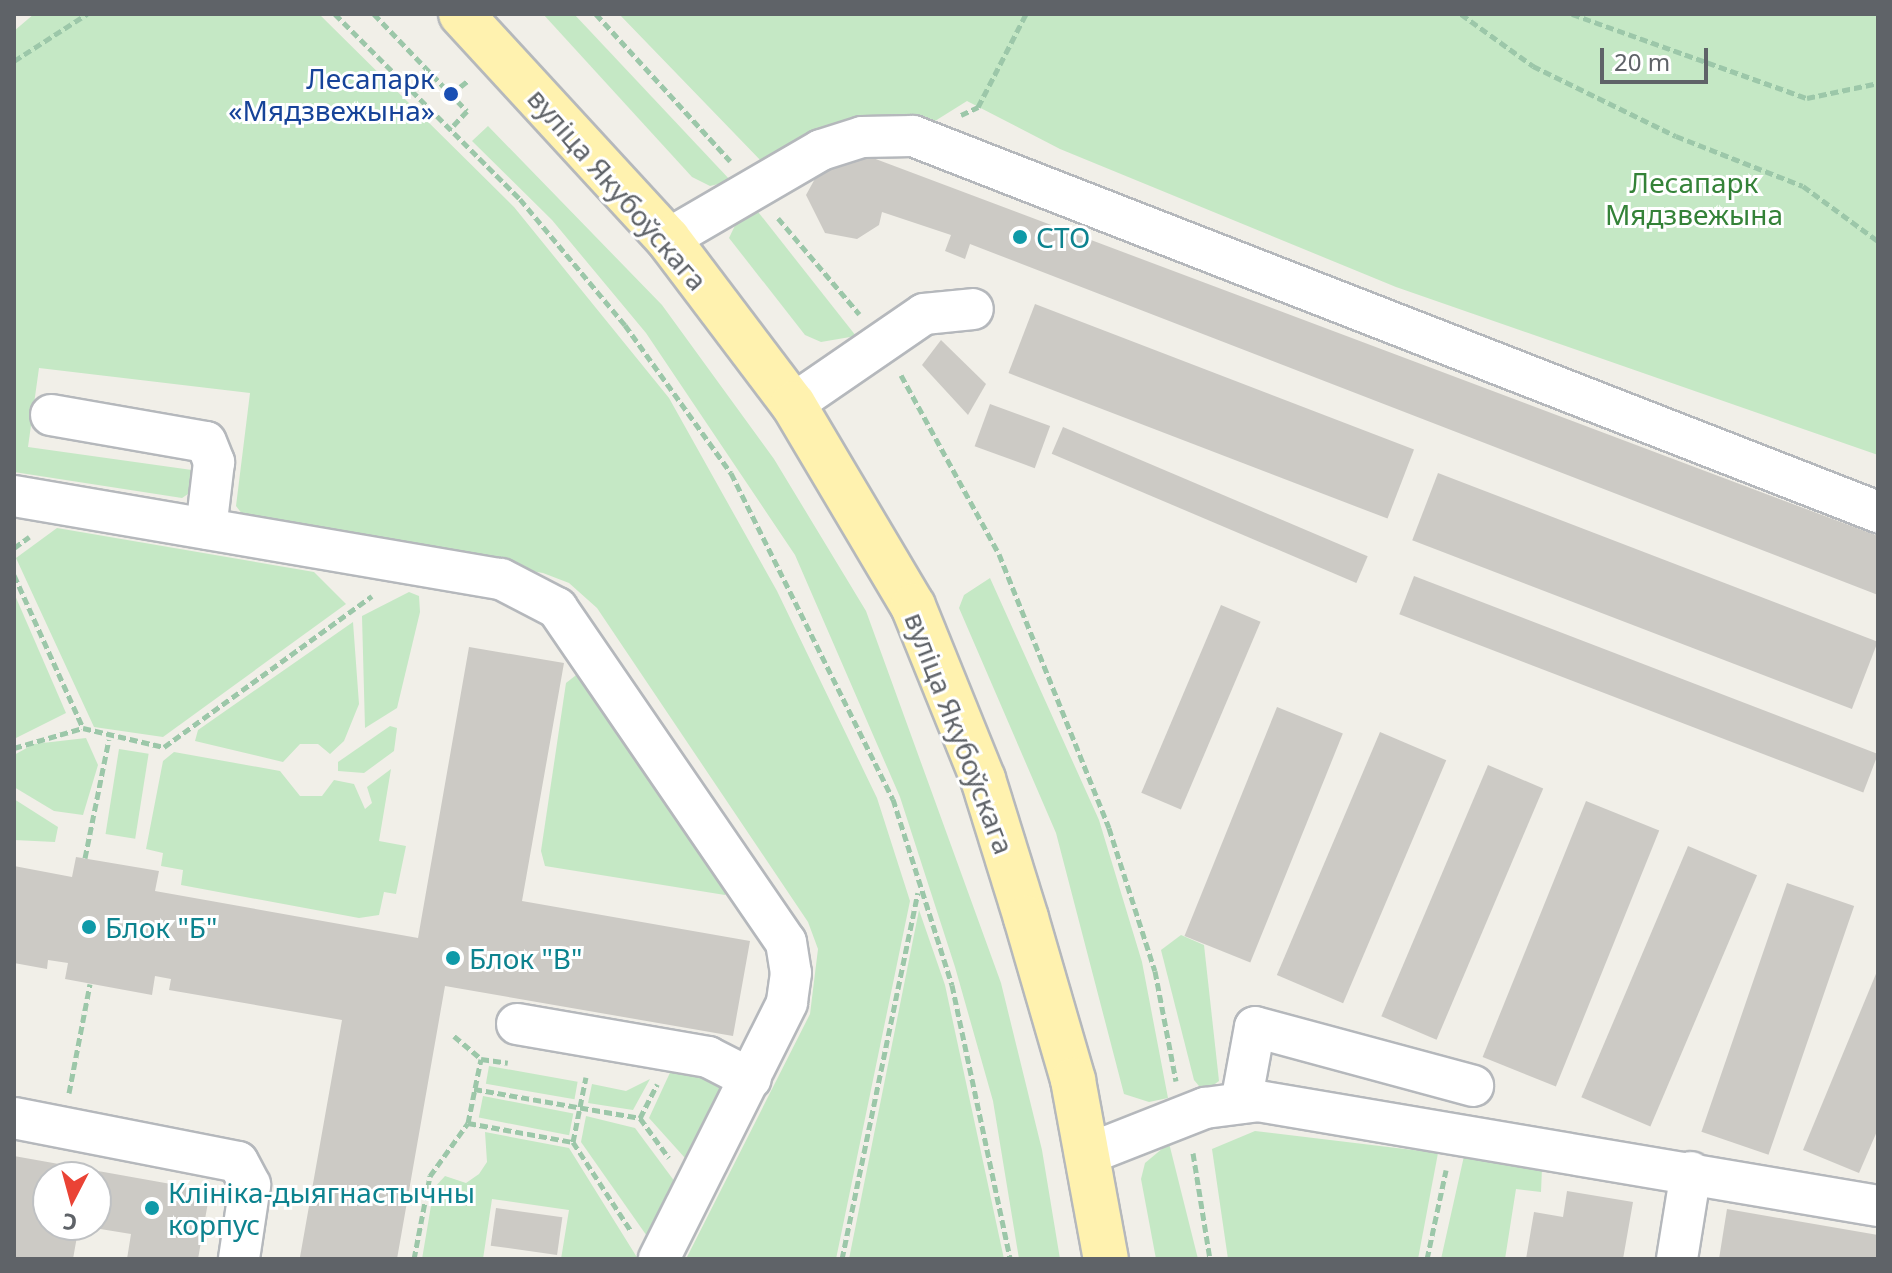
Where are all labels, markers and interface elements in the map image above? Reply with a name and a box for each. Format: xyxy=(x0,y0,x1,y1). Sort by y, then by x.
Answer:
scale bar xyxy=(1604,32,1712,82)
text: 20 m xyxy=(1614,45,1670,78)
place label: Лесапарк «Мядзвежына» xyxy=(228,61,435,127)
street label: вуліца Якубоўскага xyxy=(521,81,715,297)
marker: Лесапарк «Мядзвежына» xyxy=(442,85,460,103)
park label: Лесапарк Мядзвежына xyxy=(1605,165,1783,231)
place label: СТО xyxy=(1036,220,1090,254)
marker: СТО xyxy=(1011,228,1029,246)
street label: вуліца Якубоўскага xyxy=(898,607,1022,859)
place label: Блок "Б" xyxy=(105,910,217,944)
marker: Блок "Б" xyxy=(80,918,98,936)
place label: Блок "В" xyxy=(469,941,582,975)
marker: Блок "В" xyxy=(444,949,462,967)
north arrow xyxy=(32,1161,112,1241)
place label: Клініка-дыягнастычны корпус xyxy=(168,1175,475,1241)
marker: Клініка-дыягнастычны корпус xyxy=(143,1199,161,1217)
text: С xyxy=(61,1207,78,1239)

